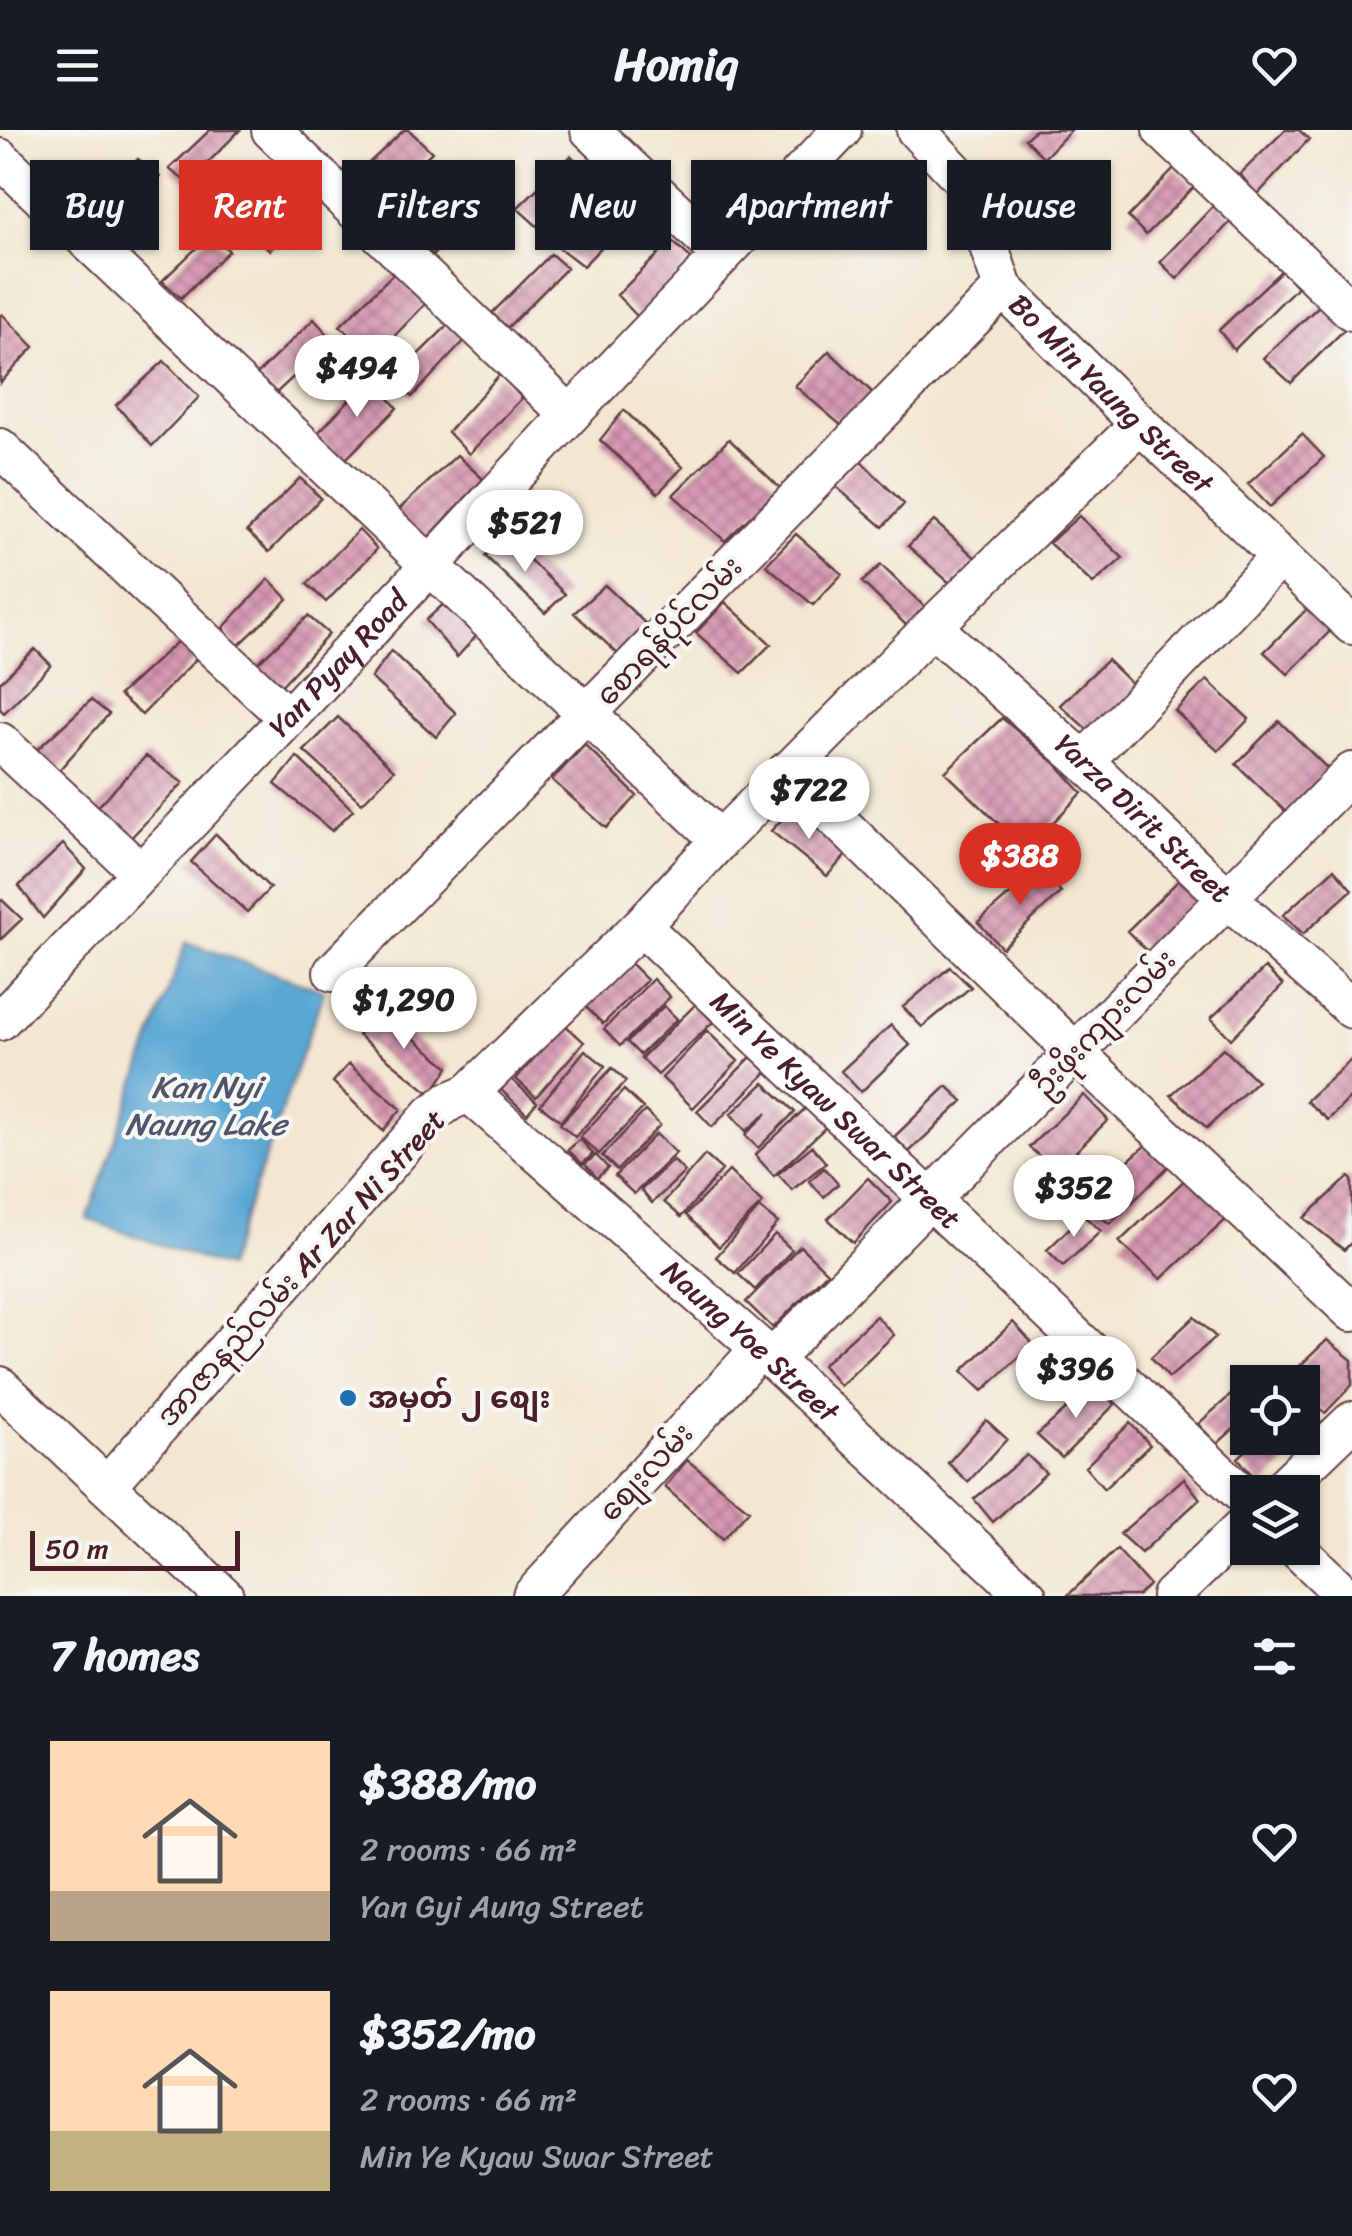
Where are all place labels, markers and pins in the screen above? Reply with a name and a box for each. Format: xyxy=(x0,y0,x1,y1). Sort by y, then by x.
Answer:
pin: $494 xyxy=(298,335,416,420)
pin: $521 xyxy=(466,490,584,575)
pin: $722 xyxy=(750,757,868,842)
pin: $388 xyxy=(961,823,1079,908)
pin: $1,290 xyxy=(323,967,485,1052)
pin: $352 xyxy=(1015,1155,1133,1240)
pin: $396 xyxy=(1017,1336,1135,1421)
place label: အမှတ် ၂ စျေး xyxy=(368,1371,551,1425)
marker: အမှတ် ၂ စျေး xyxy=(337,1387,359,1409)

